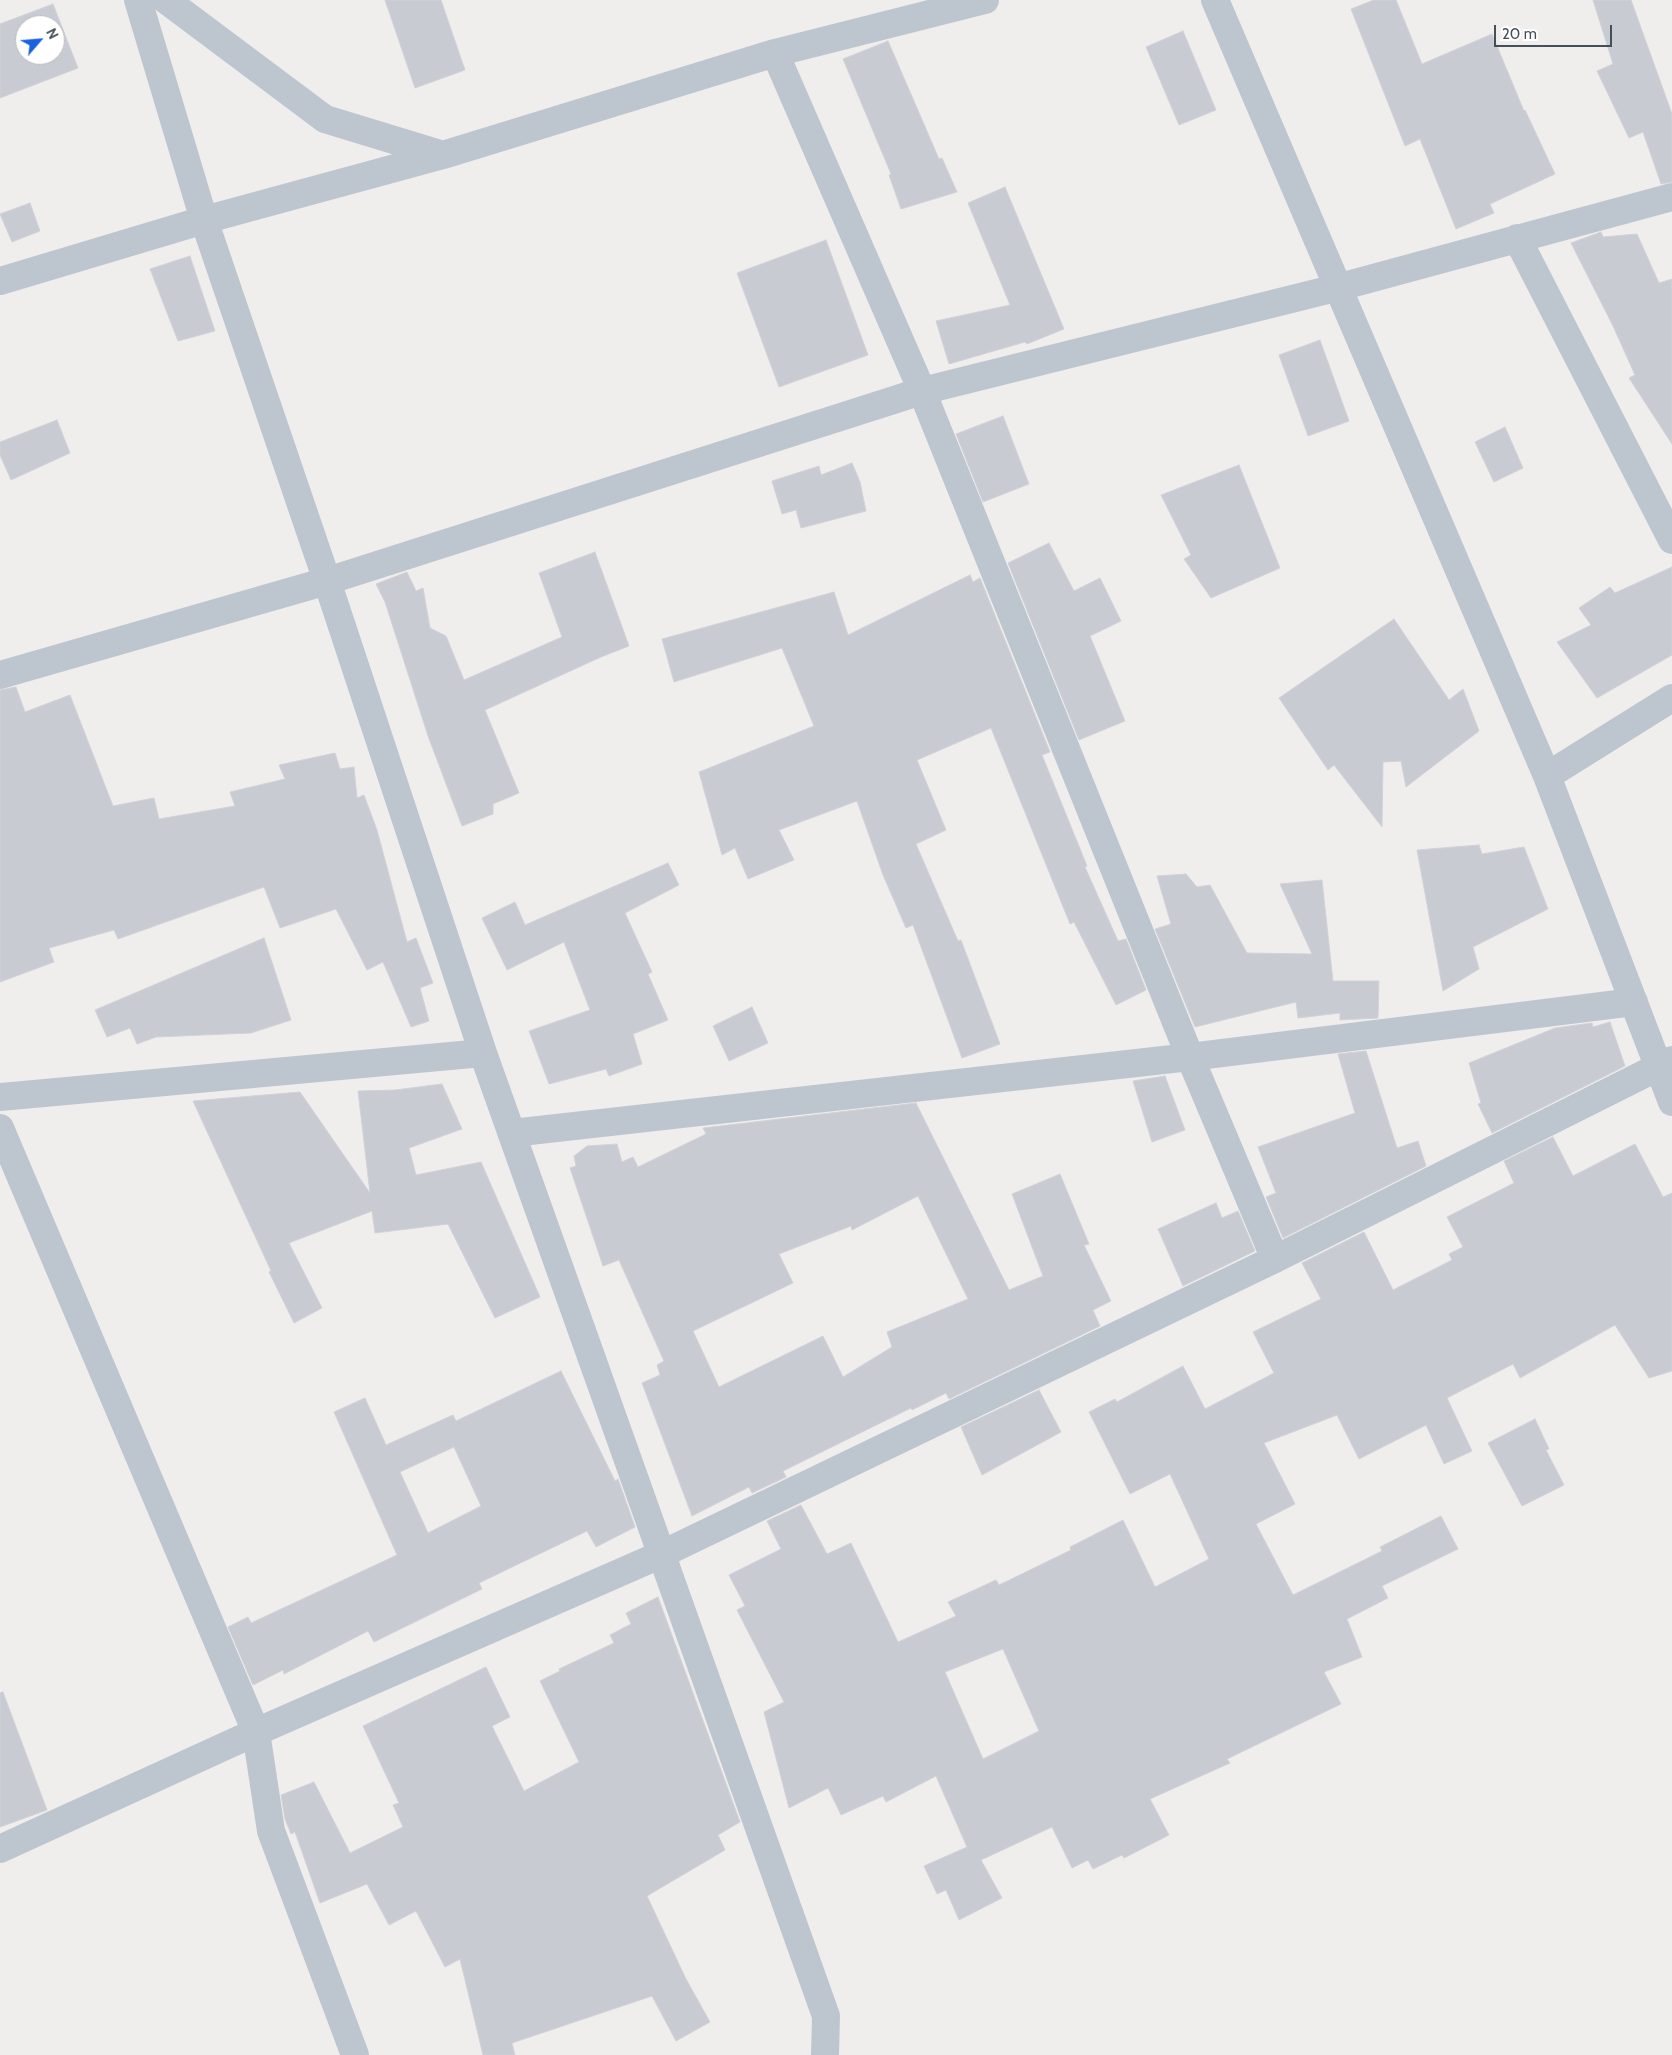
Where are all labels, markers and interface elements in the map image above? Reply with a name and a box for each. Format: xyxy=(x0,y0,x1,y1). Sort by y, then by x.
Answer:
north arrow xyxy=(15,15,65,65)
scale bar xyxy=(1497,15,1614,47)
text: N xyxy=(42,25,63,42)
text: 20 m xyxy=(1502,25,1537,43)

